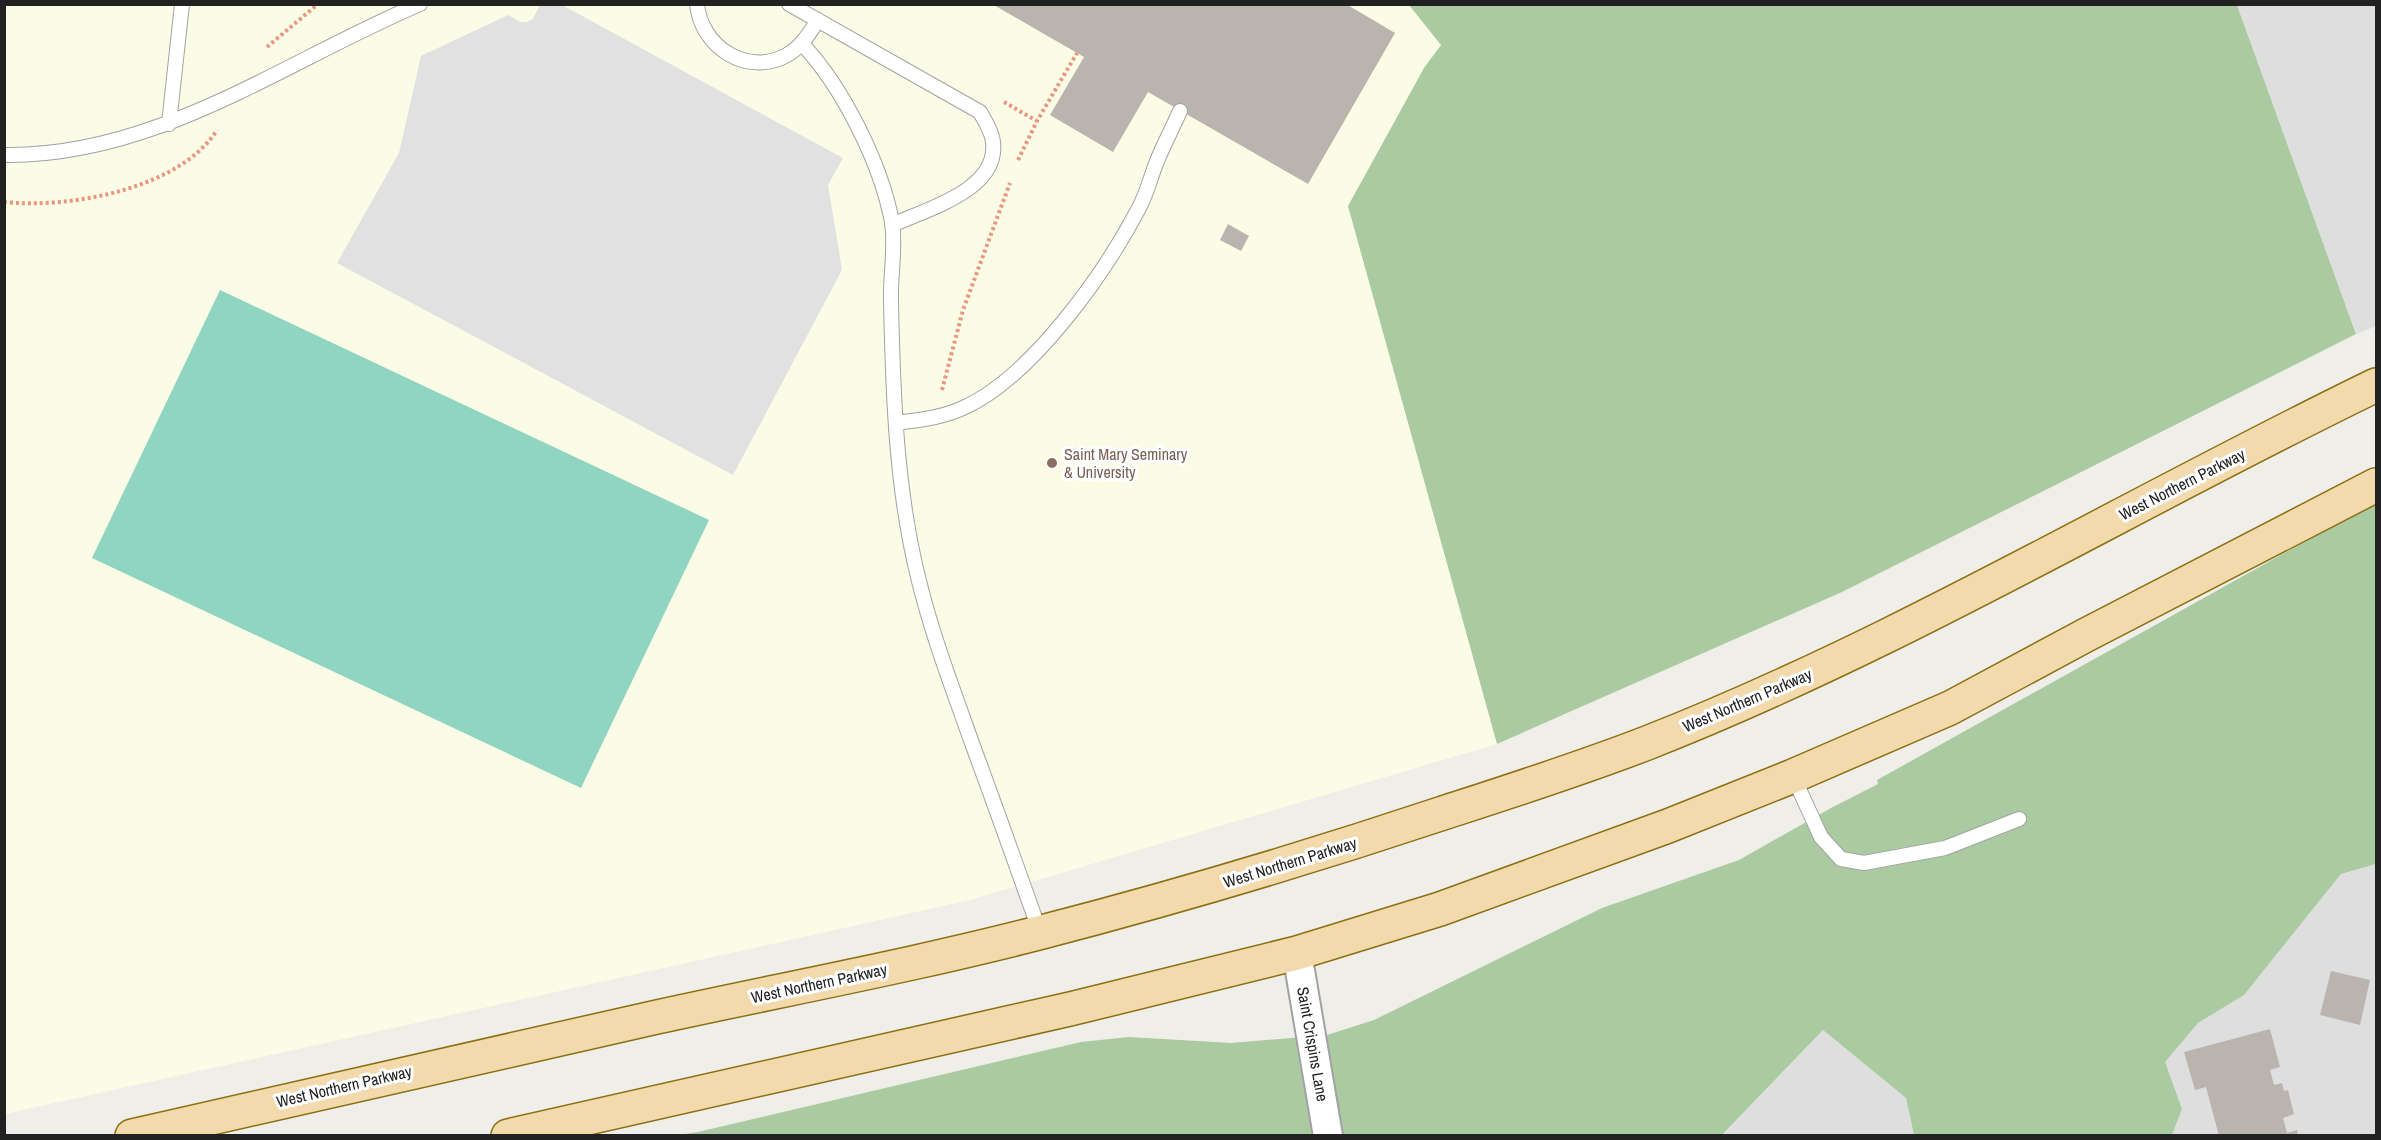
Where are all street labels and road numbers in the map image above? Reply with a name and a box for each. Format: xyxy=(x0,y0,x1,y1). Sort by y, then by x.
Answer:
street label: West Northern Parkway xyxy=(2115,443,2249,525)
street label: West Northern Parkway xyxy=(1679,663,1815,737)
street label: West Northern Parkway xyxy=(1221,831,1360,893)
street label: West Northern Parkway xyxy=(749,958,889,1008)
street label: Saint Crispins Lane xyxy=(1292,985,1334,1103)
street label: West Northern Parkway xyxy=(274,1060,414,1112)

